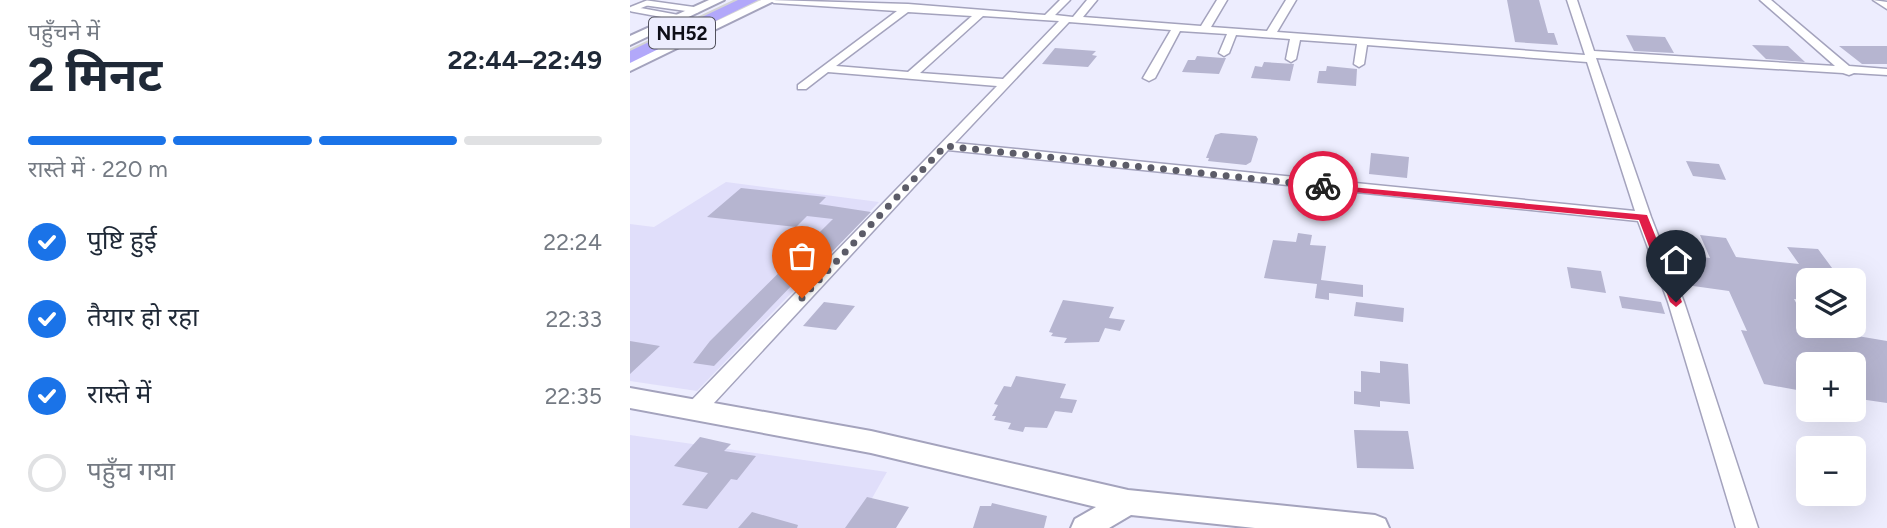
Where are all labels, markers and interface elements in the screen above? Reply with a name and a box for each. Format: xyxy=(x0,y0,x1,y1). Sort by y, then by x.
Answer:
text: पहुँचने में xyxy=(28,18,100,46)
road number: NH52 xyxy=(649,18,715,48)
text: 22:44–22:49 xyxy=(447,44,602,76)
text: 2 मिनट xyxy=(28,47,162,103)
courier xyxy=(1288,151,1358,221)
text: रास्ते में · 220 m xyxy=(28,155,168,183)
icon: bike xyxy=(1304,167,1342,205)
icon: check xyxy=(28,223,66,261)
text: पुष्टि हुई xyxy=(87,224,157,256)
pin xyxy=(772,226,832,298)
text: 22:24 xyxy=(543,228,602,256)
pin xyxy=(1646,230,1706,302)
icon: bag xyxy=(783,237,821,275)
icon: home xyxy=(1657,241,1695,279)
map controls xyxy=(1796,268,1866,506)
button: layers xyxy=(1796,268,1866,338)
icon: check xyxy=(28,300,66,338)
text: तैयार हो रहा xyxy=(87,301,199,333)
text: 22:33 xyxy=(545,305,602,333)
button: + xyxy=(1796,352,1866,422)
icon: check xyxy=(28,377,66,415)
text: रास्ते में xyxy=(87,378,151,410)
text: 22:35 xyxy=(545,382,602,410)
button: − xyxy=(1796,436,1866,506)
text: पहुँच गया xyxy=(87,455,175,487)

